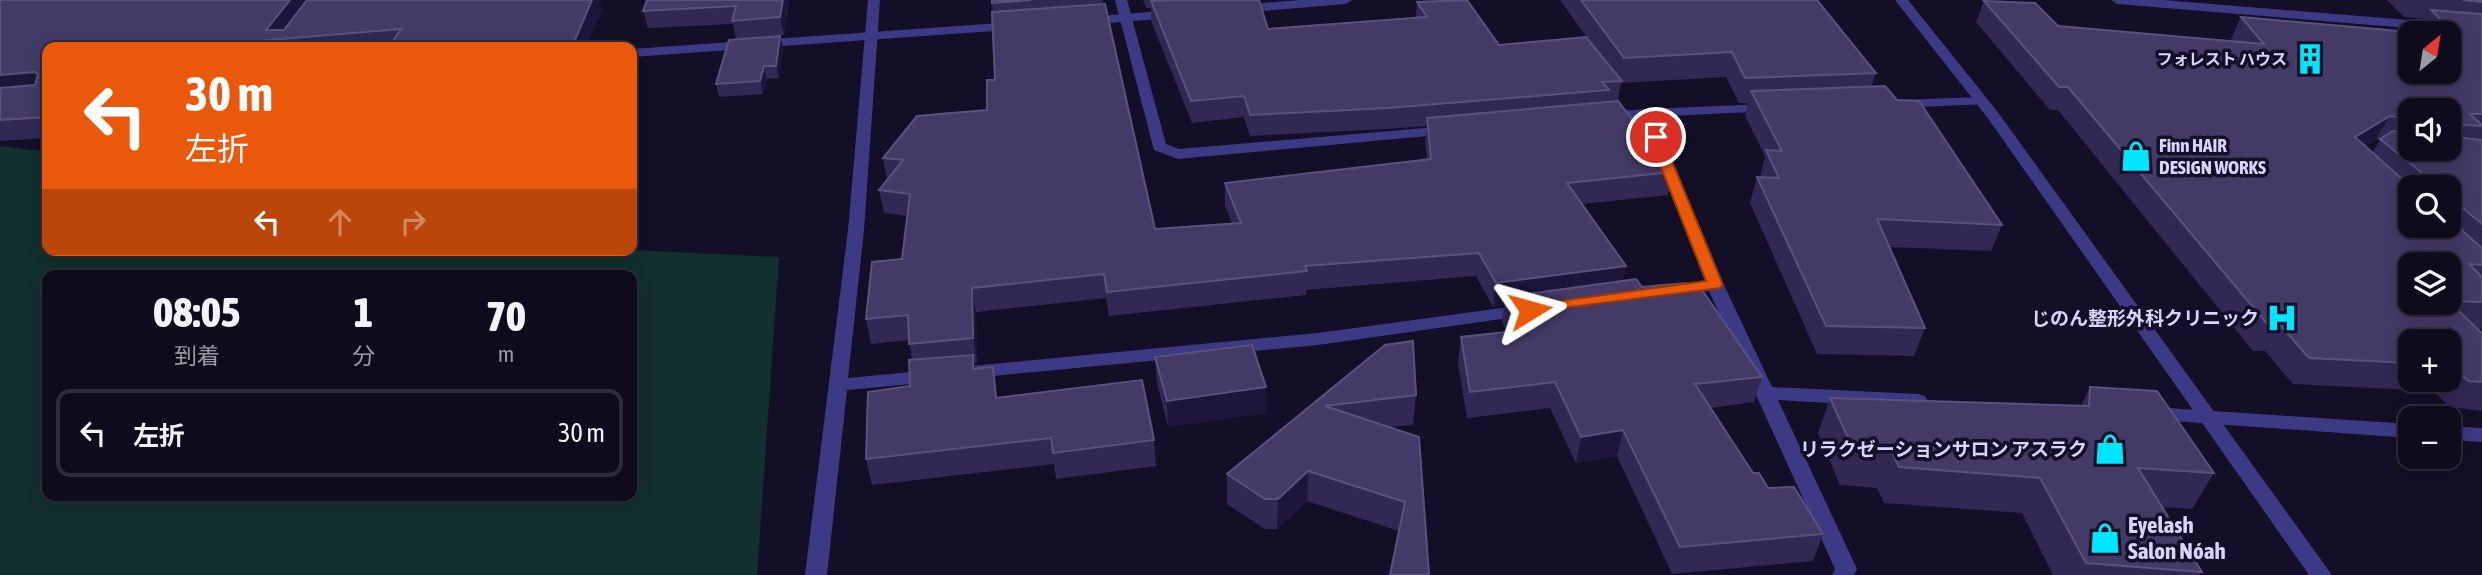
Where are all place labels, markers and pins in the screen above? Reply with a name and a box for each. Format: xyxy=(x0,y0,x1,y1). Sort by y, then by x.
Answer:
building icon: フォレスト ハウス xyxy=(2293,42,2327,76)
place label: フォレスト ハウス xyxy=(2157,50,2287,68)
pin xyxy=(1626,107,1686,167)
place label: Finn HAIR DESIGN WORKS xyxy=(2159,134,2266,178)
shop icon: Finn HAIR DESIGN WORKS xyxy=(2119,139,2153,173)
hospital icon: じのん整形外科クリニック xyxy=(2265,301,2299,335)
place label: じのん整形外科クリニック xyxy=(2031,307,2259,329)
shop icon: リラクゼーションサロン アスラク xyxy=(2093,432,2127,466)
place label: リラクゼーションサロン アスラク xyxy=(1800,438,2087,460)
place label: Eyelash Salon Nóah xyxy=(2128,512,2226,564)
shop icon: Eyelash Salon Nóah xyxy=(2088,521,2122,555)

